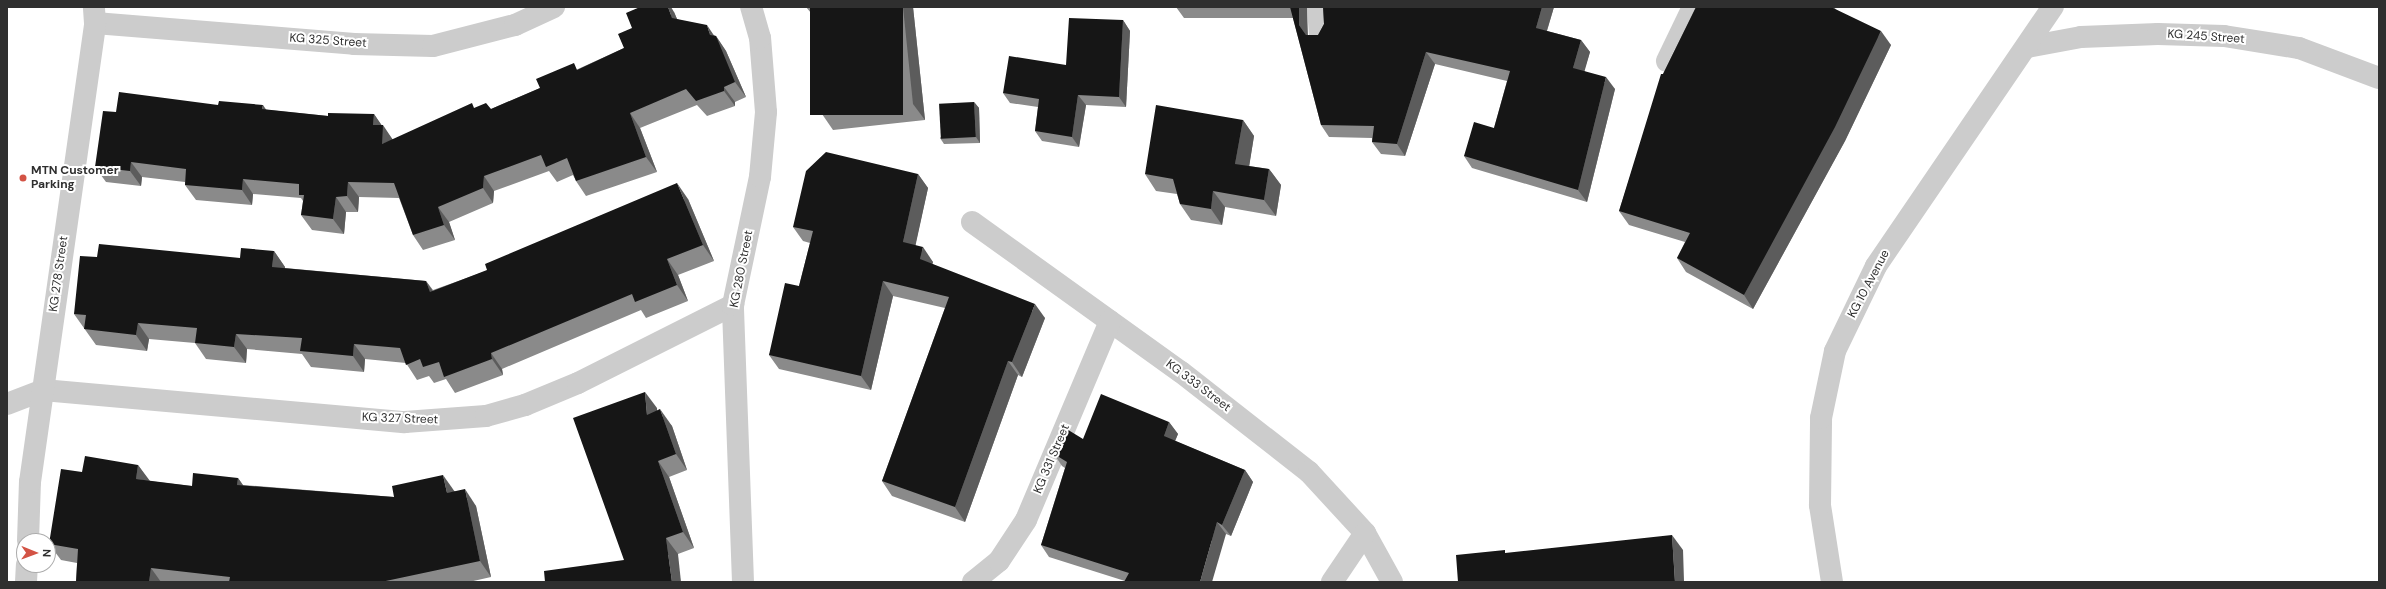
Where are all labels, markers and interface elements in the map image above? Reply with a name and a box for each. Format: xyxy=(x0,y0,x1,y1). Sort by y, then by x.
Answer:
street label: KG 245 Street xyxy=(2167,27,2245,47)
street label: KG 325 Street xyxy=(289,31,367,51)
place label: MTN Customer Parking xyxy=(31,164,119,192)
marker: MTN Customer Parking xyxy=(18,173,28,183)
street label: KG 280 Street xyxy=(727,229,757,309)
street label: KG 278 Street xyxy=(47,235,71,313)
street label: KG 10 Avenue xyxy=(1845,248,1893,320)
street label: KG 333 Street xyxy=(1163,357,1233,415)
street label: KG 327 Street xyxy=(362,410,438,428)
street label: KG 331 Street xyxy=(1031,422,1073,496)
north arrow xyxy=(16,533,56,573)
text: N xyxy=(40,549,54,557)

